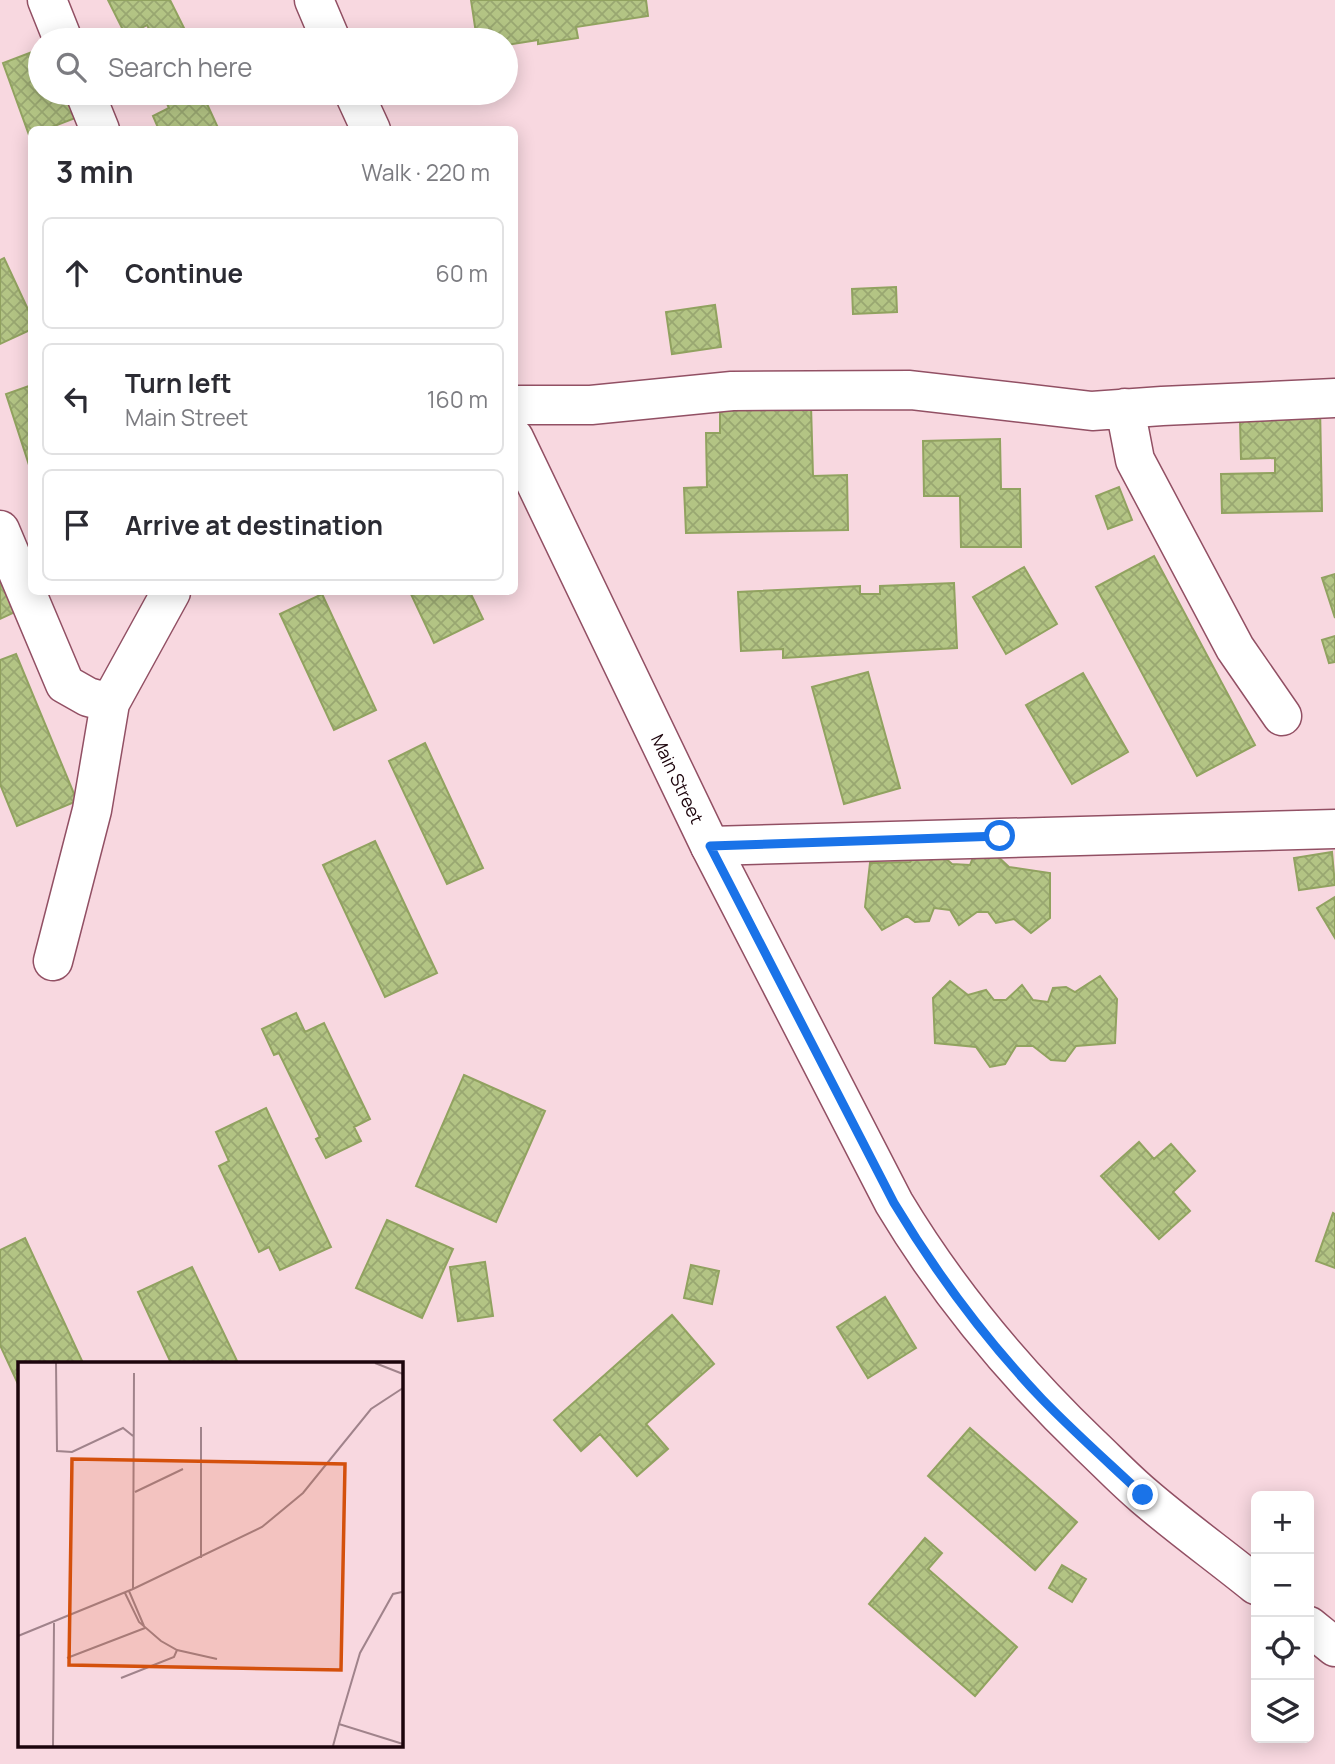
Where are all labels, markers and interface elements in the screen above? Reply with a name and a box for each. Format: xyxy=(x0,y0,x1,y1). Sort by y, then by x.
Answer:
search box xyxy=(28,28,518,105)
icon: search xyxy=(52,48,90,86)
text: Search here xyxy=(108,49,253,85)
text: 3 min xyxy=(56,151,134,192)
text: Walk · 220 m xyxy=(361,156,490,188)
icon: ahead xyxy=(58,254,96,292)
text: Continue xyxy=(125,255,243,291)
text: 60 m xyxy=(436,257,488,289)
text: Turn left xyxy=(125,365,232,401)
icon: left xyxy=(58,380,96,418)
text: 160 m xyxy=(427,383,488,415)
text: Main Street xyxy=(125,401,248,433)
icon: arrive xyxy=(58,506,96,544)
text: Arrive at destination xyxy=(125,507,383,543)
street label: Main Street xyxy=(646,730,709,827)
route start xyxy=(984,820,1015,851)
inset map xyxy=(18,1362,402,1746)
route end xyxy=(1127,1479,1158,1510)
map controls xyxy=(1251,1491,1314,1743)
button: + xyxy=(1251,1491,1314,1554)
button: − xyxy=(1251,1554,1314,1617)
button: locate xyxy=(1251,1617,1314,1680)
button: layers xyxy=(1251,1680,1314,1743)

